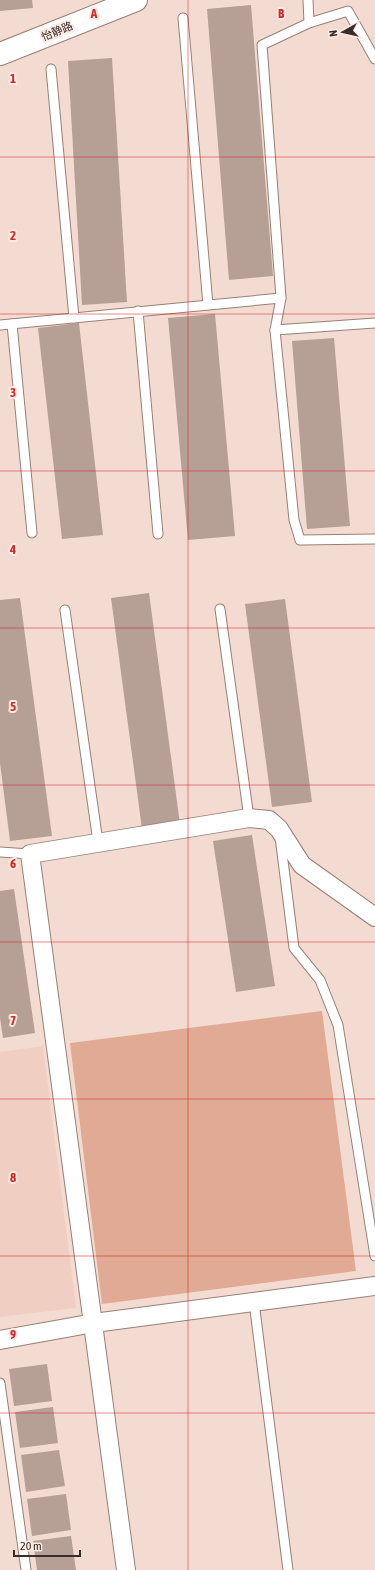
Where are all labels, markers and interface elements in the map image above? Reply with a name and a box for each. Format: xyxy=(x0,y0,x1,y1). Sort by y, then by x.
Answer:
text: A xyxy=(90,6,98,21)
text: B xyxy=(278,6,285,21)
north arrow xyxy=(323,12,363,52)
street label: 怡静路 xyxy=(39,19,75,43)
text: N xyxy=(327,29,339,37)
text: 1 xyxy=(10,71,16,86)
text: 2 xyxy=(10,228,16,243)
text: 3 xyxy=(10,385,16,400)
text: 4 xyxy=(9,542,16,557)
text: 5 xyxy=(10,699,16,714)
text: 6 xyxy=(10,856,16,871)
text: 7 xyxy=(10,1013,16,1028)
text: 8 xyxy=(10,1170,16,1185)
text: 9 xyxy=(10,1327,16,1342)
scale bar xyxy=(14,1532,80,1558)
text: 20 m xyxy=(20,1539,42,1553)

